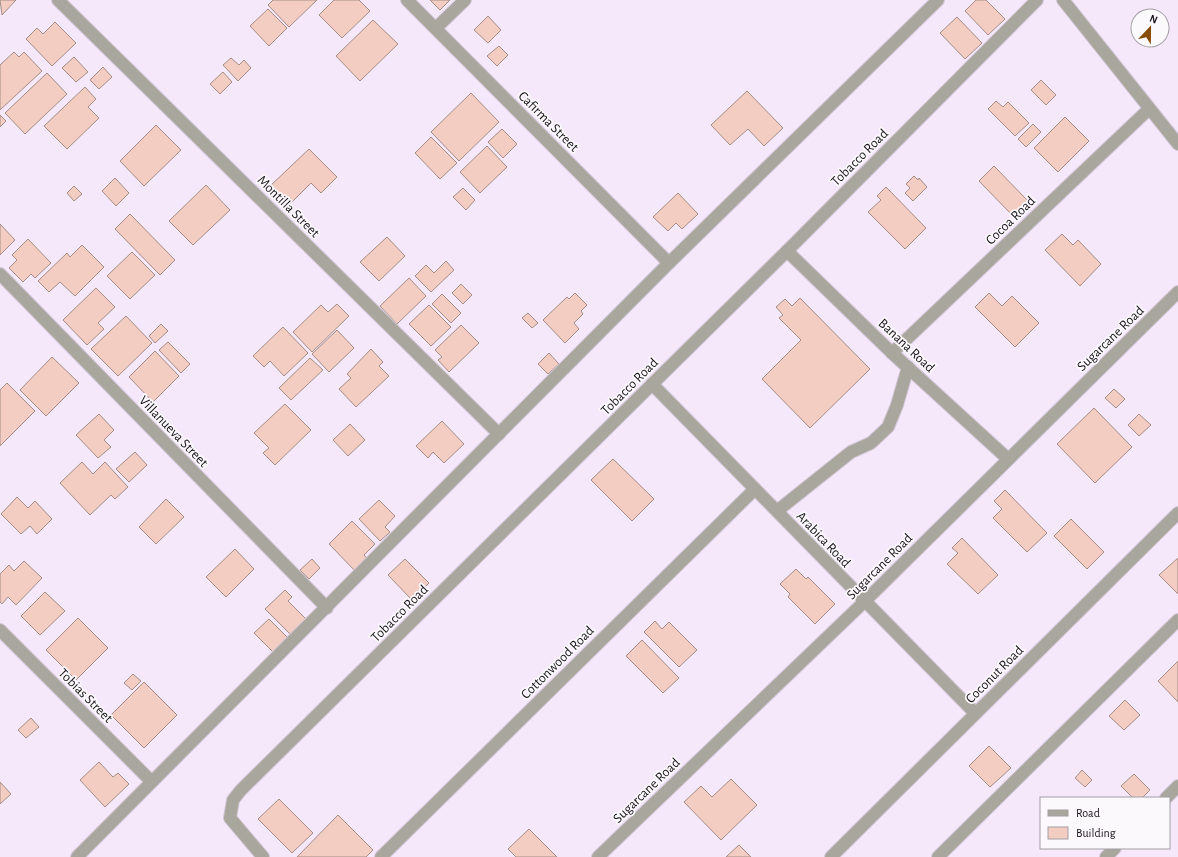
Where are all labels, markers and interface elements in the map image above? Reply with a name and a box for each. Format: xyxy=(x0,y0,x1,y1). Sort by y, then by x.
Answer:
north arrow xyxy=(1130,8,1170,48)
text: N xyxy=(1148,13,1159,26)
street label: Cafirma Street xyxy=(515,89,581,155)
street label: Tobacco Road xyxy=(828,126,891,189)
street label: Montilla Street xyxy=(255,173,322,241)
street label: Cocoa Road xyxy=(983,194,1038,248)
street label: Sugarcane Road xyxy=(1075,304,1147,374)
street label: Banana Road xyxy=(875,316,937,375)
street label: Tobacco Road xyxy=(598,355,661,418)
street label: Villanueva Street xyxy=(136,393,211,470)
street label: Arabica Road xyxy=(793,509,853,570)
street label: Sugarcane Road xyxy=(844,531,915,602)
street label: Tobacco Road xyxy=(368,582,431,645)
street label: Cottonwood Road xyxy=(519,624,597,702)
street label: Coconut Road xyxy=(963,643,1026,706)
street label: Tobias Street xyxy=(55,666,115,726)
street label: Sugarcane Road xyxy=(611,756,683,826)
legend xyxy=(1040,797,1170,849)
text: Road xyxy=(1076,807,1100,819)
text: Building xyxy=(1076,827,1116,839)

